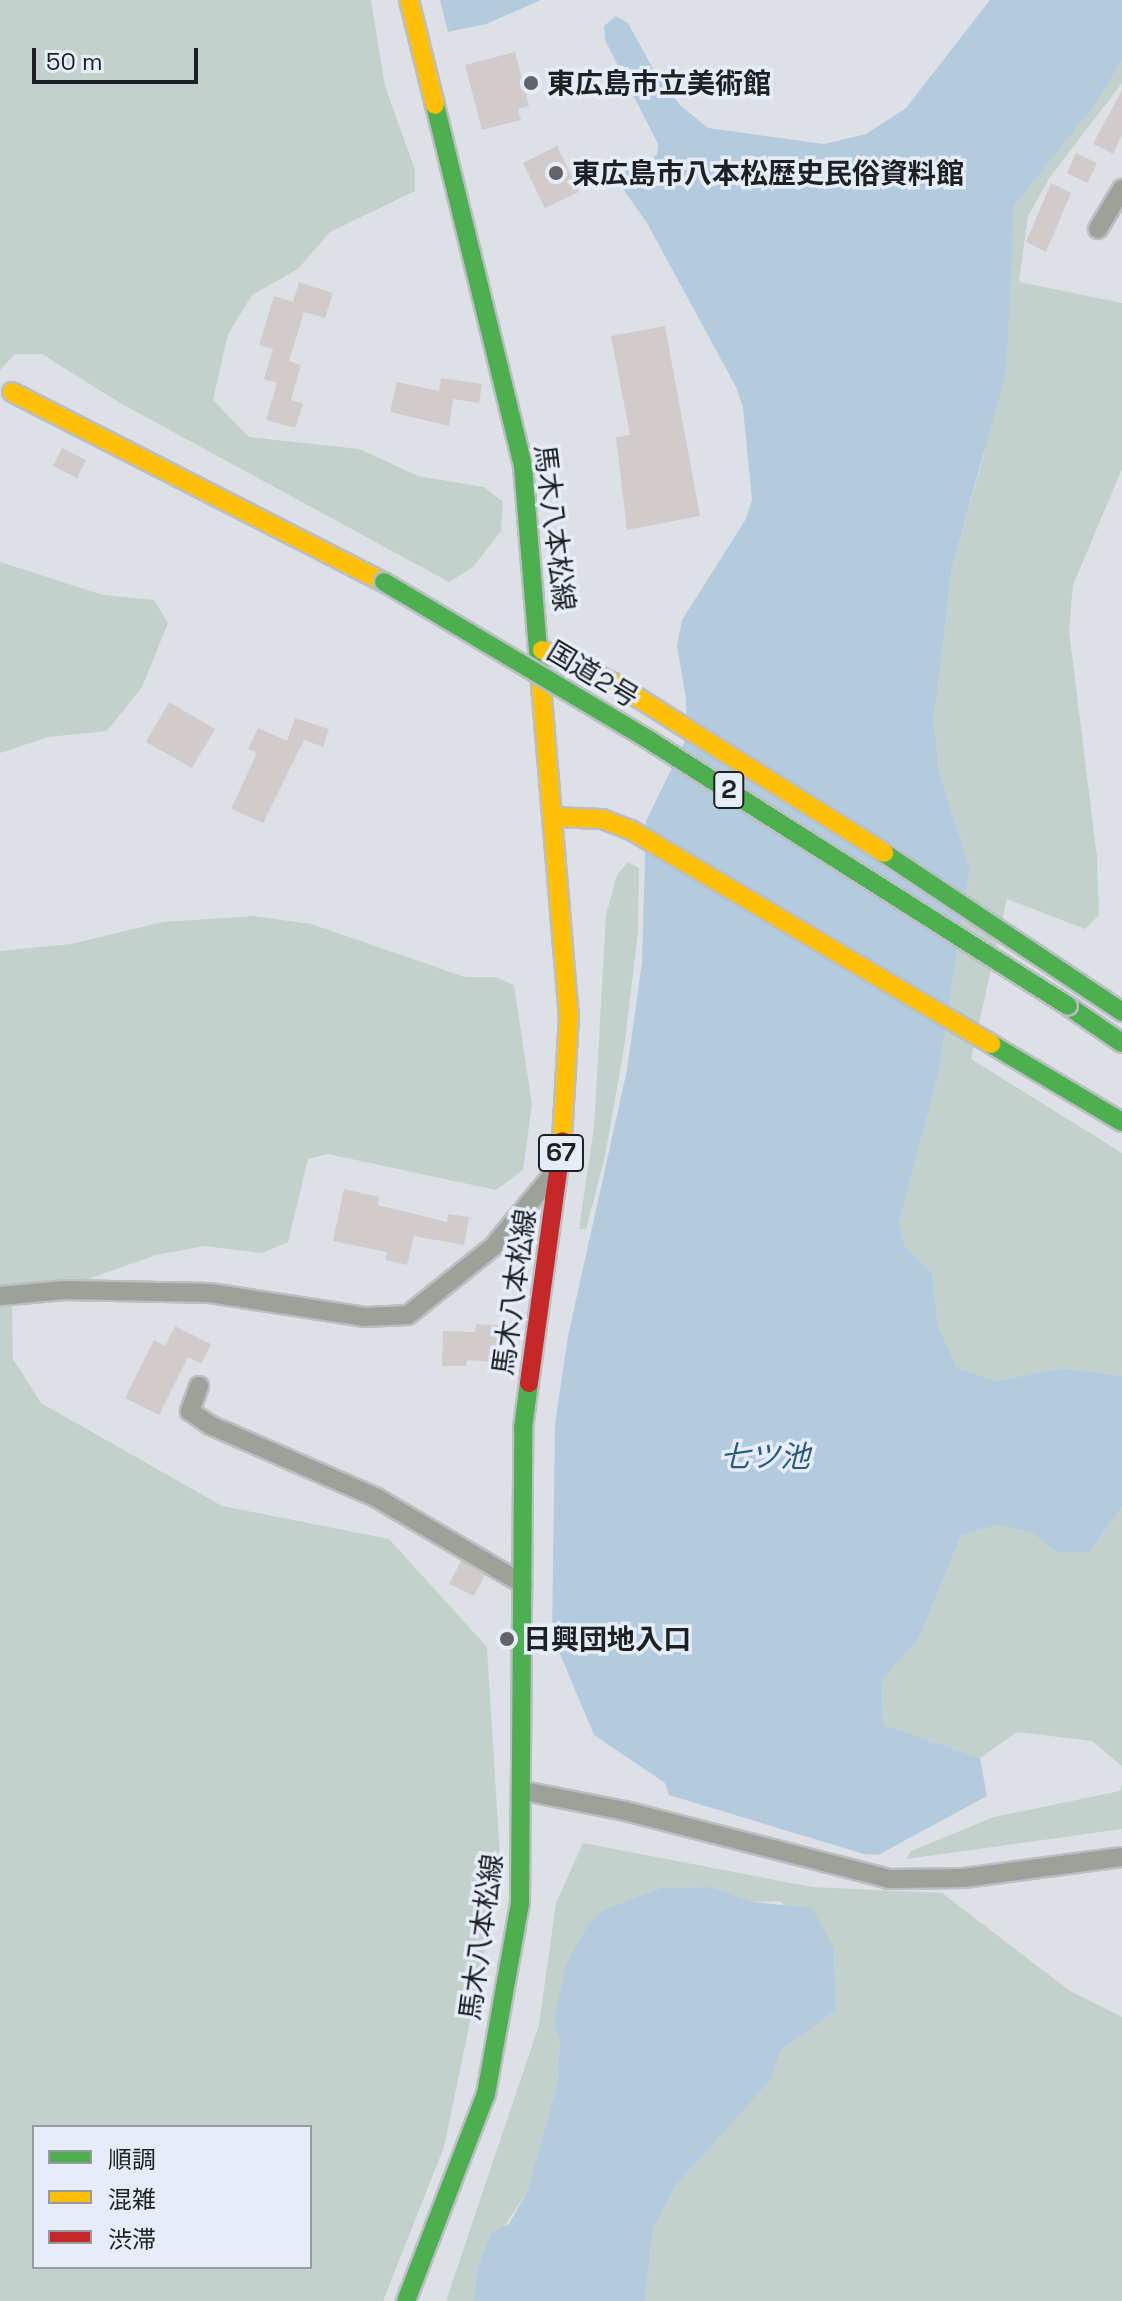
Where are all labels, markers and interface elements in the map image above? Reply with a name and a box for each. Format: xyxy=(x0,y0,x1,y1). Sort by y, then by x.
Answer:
scale bar xyxy=(36,32,202,82)
text: 50 m xyxy=(46,46,103,77)
place label: 東広島市立美術館 xyxy=(547,66,771,100)
marker: 東広島市立美術館 xyxy=(522,74,540,92)
place label: 東広島市八本松歴史民俗資料館 xyxy=(572,156,964,190)
marker: 東広島市八本松歴史民俗資料館 xyxy=(547,164,565,182)
street label: 馬木八本松線 xyxy=(528,443,582,613)
street label: 国道2号 xyxy=(541,634,645,714)
road number: 2 xyxy=(713,768,745,812)
road number: 67 xyxy=(537,1131,585,1175)
street label: 馬木八本松線 xyxy=(486,1206,542,1378)
water label: 七ツ池 xyxy=(720,1439,810,1475)
place label: 日興団地入口 xyxy=(523,1622,691,1656)
marker: 日興団地入口 xyxy=(498,1630,516,1648)
street label: 馬木八本松線 xyxy=(453,1851,509,2023)
legend xyxy=(32,2125,312,2269)
text: 順調 xyxy=(108,2144,156,2175)
text: 混雑 xyxy=(108,2184,156,2215)
text: 渋滞 xyxy=(108,2224,156,2255)

